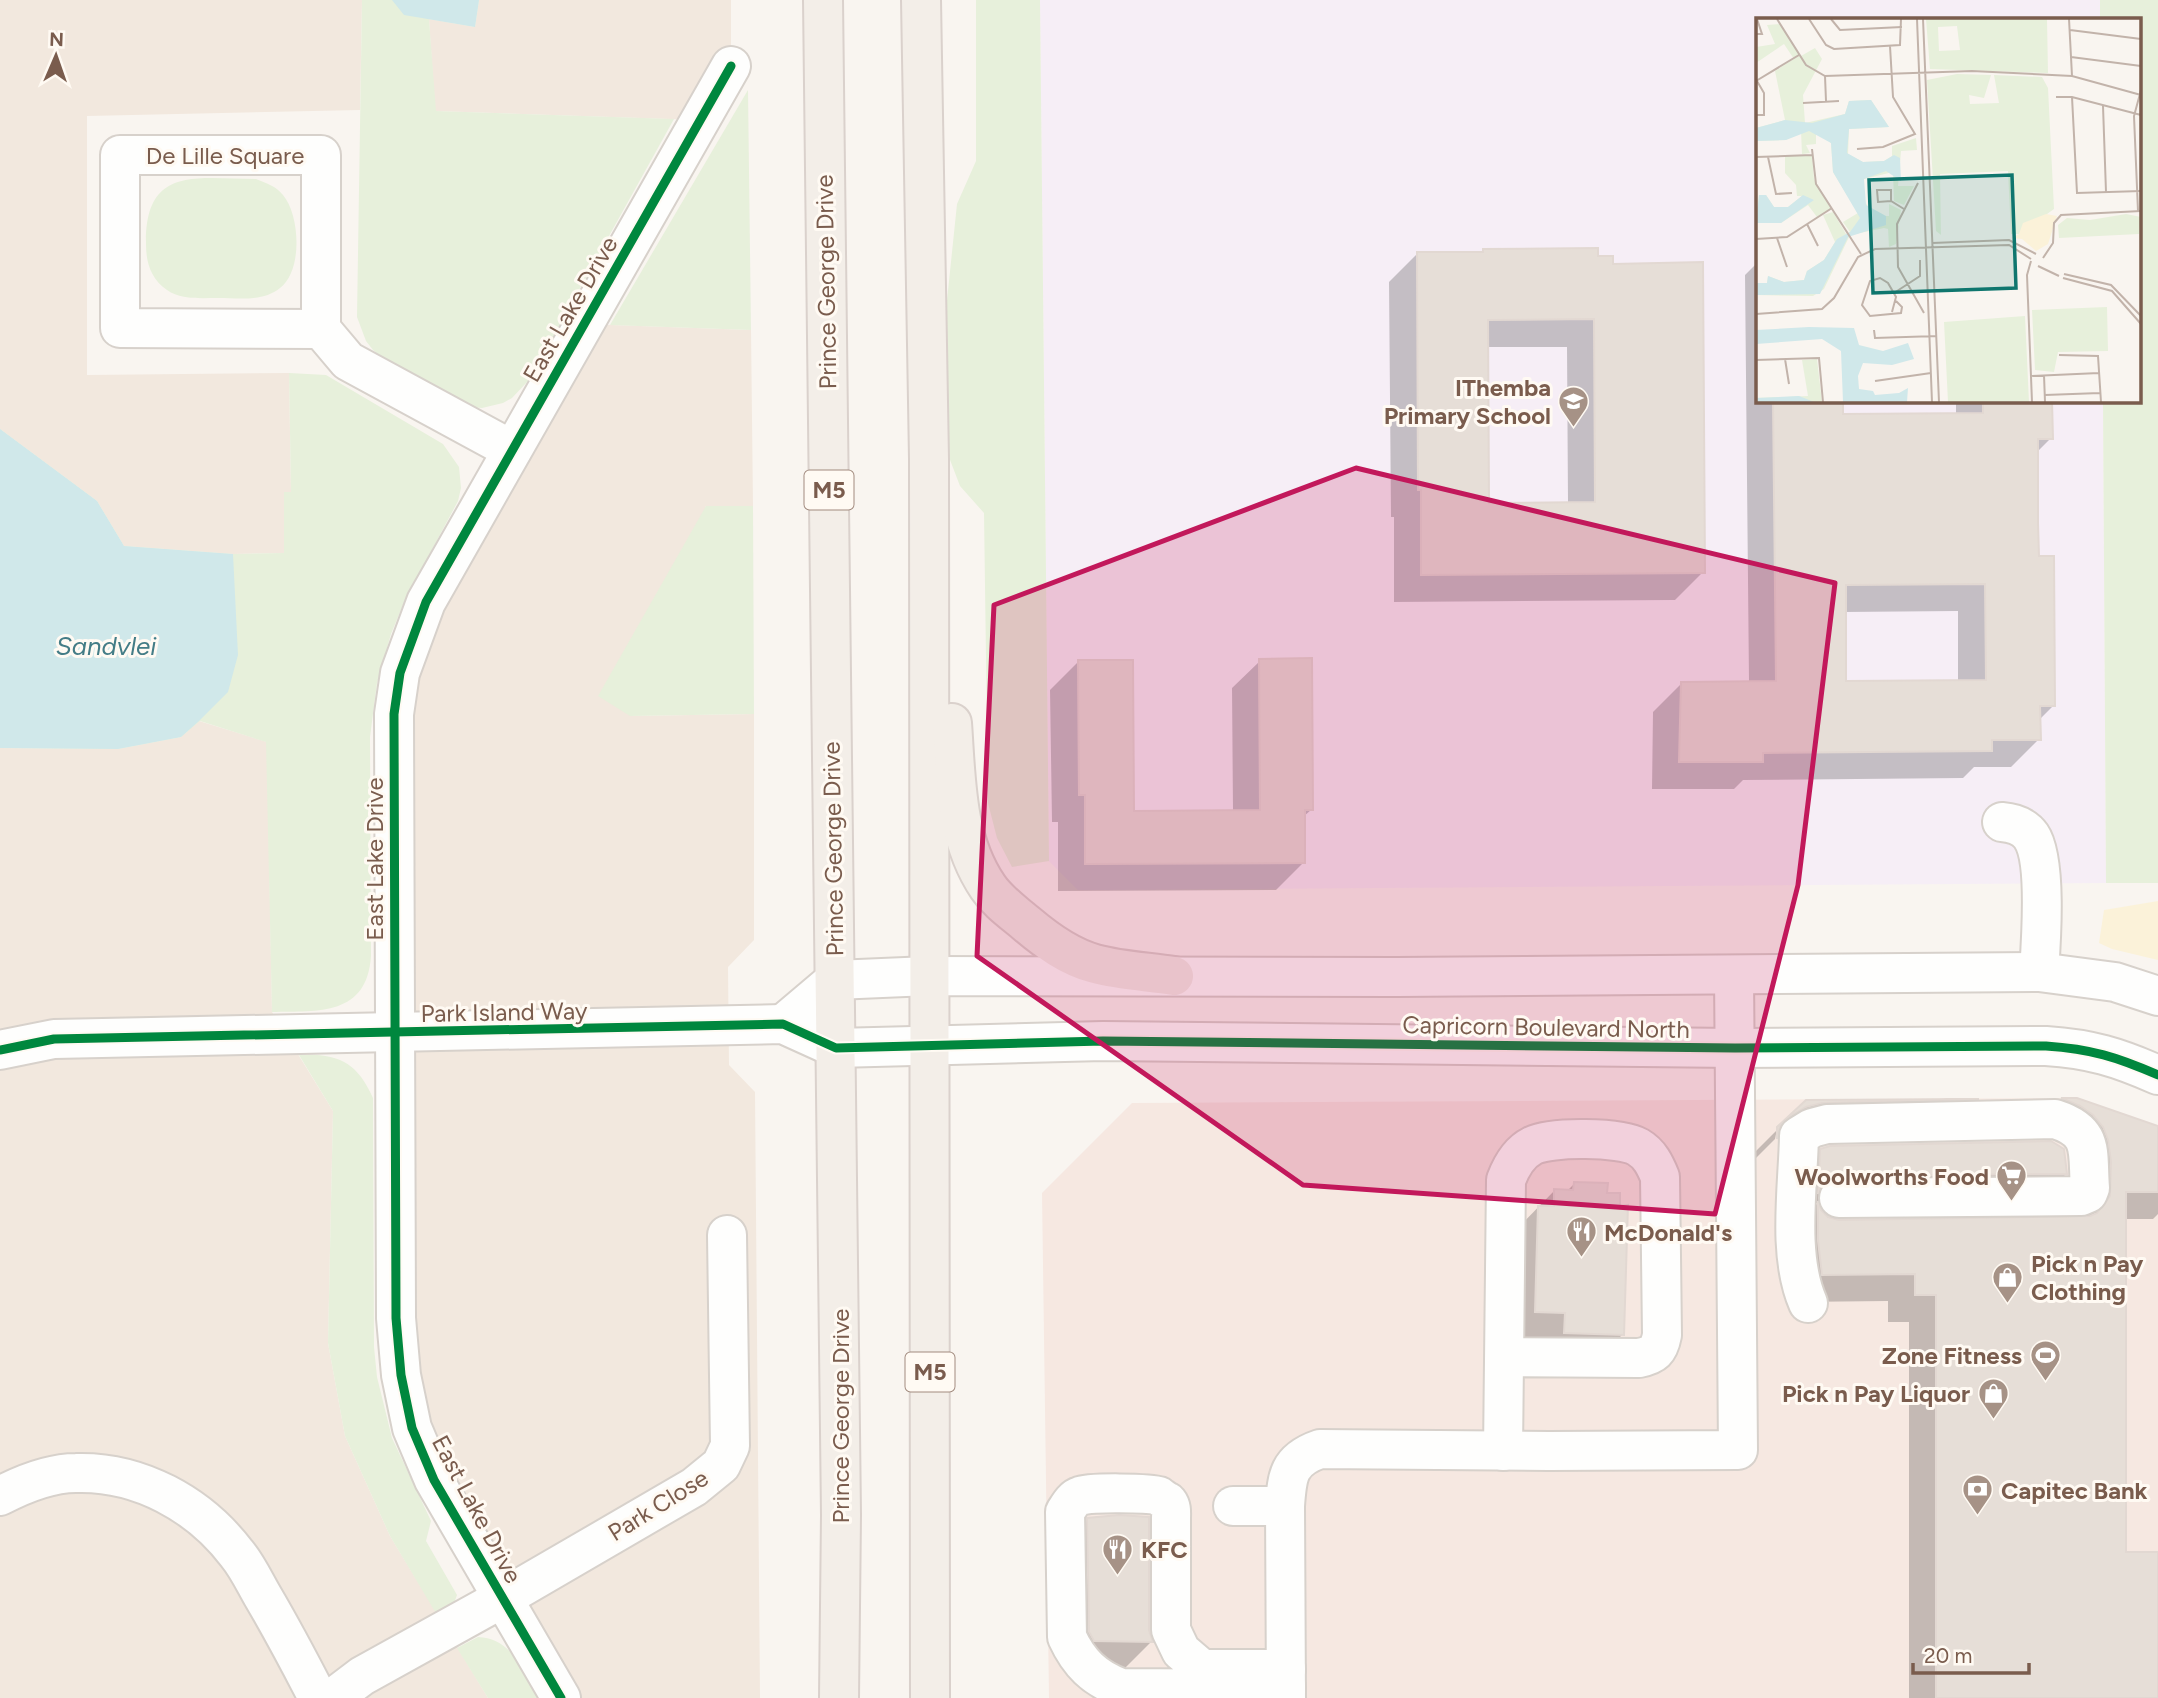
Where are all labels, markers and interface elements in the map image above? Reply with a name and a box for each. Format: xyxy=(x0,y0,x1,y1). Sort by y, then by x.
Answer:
inset map xyxy=(1756,18,2140,402)
north arrow xyxy=(21,21,91,91)
text: N xyxy=(49,28,64,51)
street label: De Lille Square xyxy=(146,141,304,170)
street label: Prince George Drive xyxy=(810,174,842,390)
street label: East Lake Drive xyxy=(517,231,623,387)
place label: IThemba Primary School xyxy=(1384,373,1551,430)
school or university icon: IThemba Primary School xyxy=(1557,384,1591,428)
road number: M5 xyxy=(804,470,854,510)
water label: Sandvlei xyxy=(56,630,157,662)
street label: Prince George Drive xyxy=(817,741,849,957)
street label: East Lake Drive xyxy=(360,777,389,941)
street label: Park Island Way xyxy=(420,996,588,1028)
street label: Capricorn Boulevard North xyxy=(1402,1010,1690,1044)
supermarket icon: Woolworths Food xyxy=(1995,1159,2029,1203)
place label: Woolworths Food xyxy=(1794,1162,1989,1191)
restaurant icon: McDonald's xyxy=(1564,1215,1598,1259)
place label: McDonald's xyxy=(1604,1218,1732,1247)
place label: Pick n Pay Clothing xyxy=(2031,1249,2144,1306)
shop icon: Pick n Pay Clothing xyxy=(1991,1260,2025,1304)
street label: Prince George Drive xyxy=(826,1309,855,1523)
sports icon: Zone Fitness xyxy=(2028,1338,2062,1382)
place label: Zone Fitness xyxy=(1882,1341,2022,1370)
road number: M5 xyxy=(906,1352,954,1392)
shop icon: Pick n Pay Liquor xyxy=(1976,1376,2010,1420)
place label: Pick n Pay Liquor xyxy=(1782,1379,1970,1408)
street label: East Lake Drive xyxy=(426,1430,528,1588)
street label: Park Close xyxy=(603,1463,713,1547)
bank icon: Capitec Bank xyxy=(1961,1473,1995,1517)
place label: Capitec Bank xyxy=(2001,1476,2148,1505)
restaurant icon: KFC xyxy=(1101,1532,1135,1576)
place label: KFC xyxy=(1141,1535,1188,1564)
scale bar xyxy=(1913,1632,2028,1676)
text: 20 m xyxy=(1924,1643,1972,1668)

